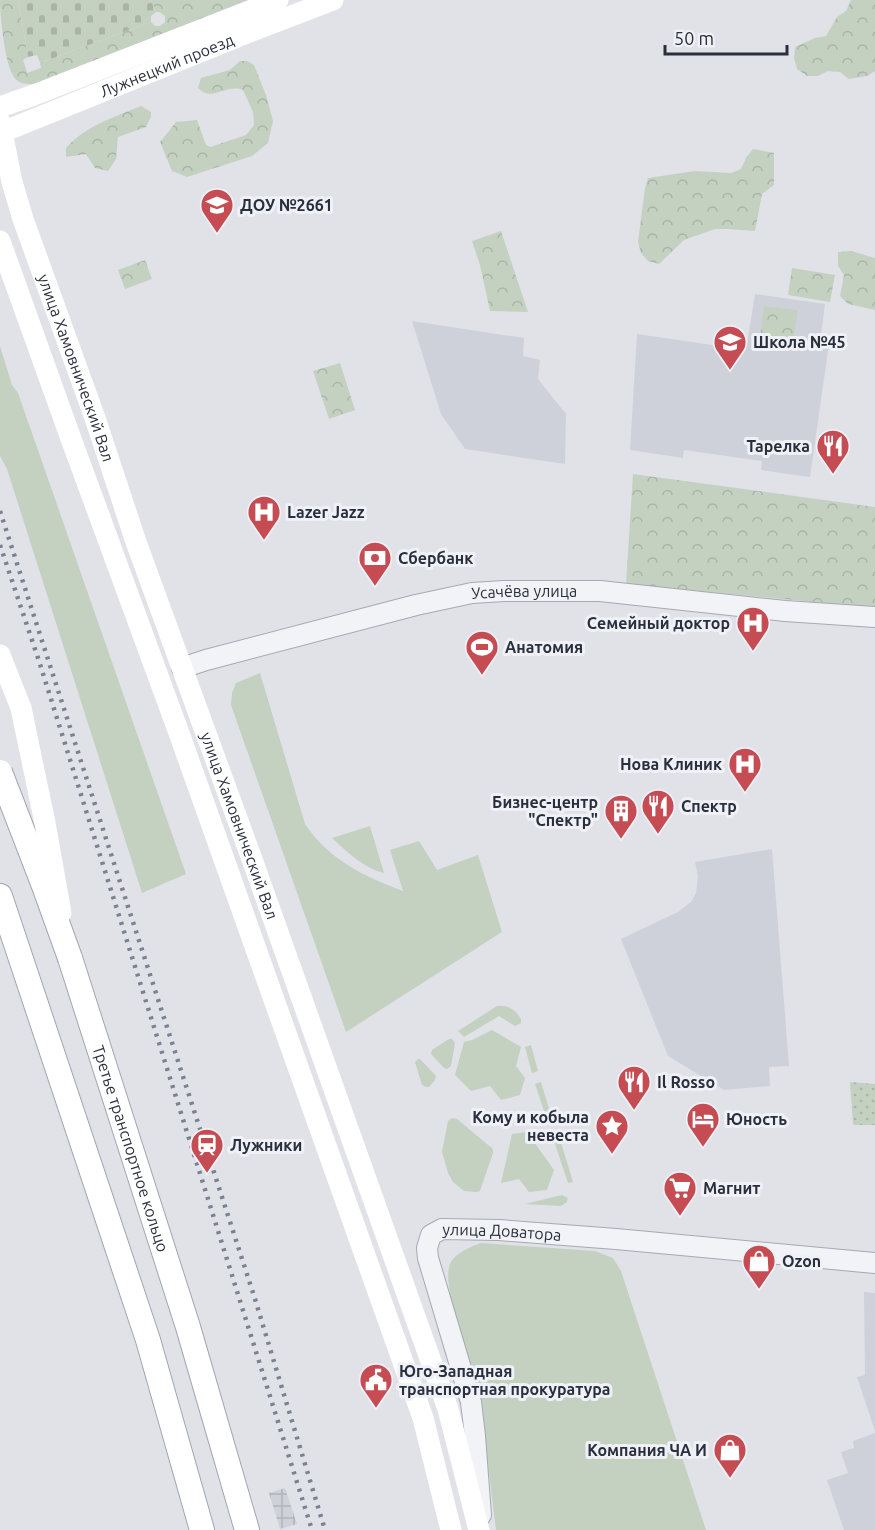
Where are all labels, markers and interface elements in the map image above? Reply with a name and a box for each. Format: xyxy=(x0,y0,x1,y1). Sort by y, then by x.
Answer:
scale bar xyxy=(665,18,786,56)
text: 50 m xyxy=(674,28,714,48)
street label: Лужнецкий проезд xyxy=(97,30,236,101)
school or university icon: ДОУ №2661 xyxy=(199,187,235,234)
place label: ДОУ №2661 xyxy=(240,196,333,214)
street label: улица Хамовнический Вал xyxy=(35,272,118,464)
school or university icon: Школа №45 xyxy=(712,324,748,371)
place label: Школа №45 xyxy=(753,333,846,351)
restaurant icon: Тарелка xyxy=(815,428,851,475)
place label: Тарелка xyxy=(746,437,810,455)
hospital icon: Lazer Jazz xyxy=(246,494,282,541)
place label: Lazer Jazz xyxy=(287,503,365,521)
bank icon: Сбербанк xyxy=(357,540,393,587)
place label: Сбербанк xyxy=(398,549,473,567)
street label: Усачёва улица xyxy=(471,582,577,602)
hospital icon: Семейный доктор xyxy=(735,605,771,652)
place label: Семейный доктор xyxy=(587,614,730,632)
sports icon: Анатомия xyxy=(464,629,500,676)
place label: Анатомия xyxy=(505,638,583,656)
street label: улица Хамовнический Вал xyxy=(197,730,282,922)
hospital icon: Нова Клиник xyxy=(727,746,763,793)
place label: Нова Клиник xyxy=(620,755,722,773)
restaurant icon: Спектр xyxy=(640,788,676,835)
place label: Бизнес-центр "Спектр" xyxy=(492,793,598,829)
building icon: Бизнес-центр "Спектр" xyxy=(603,793,639,840)
place label: Спектр xyxy=(681,797,737,815)
street label: Третье транспортное кольцо xyxy=(89,1043,172,1254)
restaurant icon: Il Rosso xyxy=(616,1064,652,1111)
place label: Il Rosso xyxy=(657,1073,715,1091)
hotel icon: Юность xyxy=(685,1101,721,1148)
place label: Кому и кобыла невеста xyxy=(472,1108,589,1144)
place icon: Кому и кобыла невеста xyxy=(594,1108,630,1155)
place label: Юность xyxy=(726,1110,787,1128)
station icon: Лужники xyxy=(189,1127,225,1174)
place label: Лужники xyxy=(230,1136,302,1154)
supermarket icon: Магнит xyxy=(662,1170,698,1217)
place label: Магнит xyxy=(703,1179,760,1197)
street label: улица Доватора xyxy=(442,1220,562,1244)
shop icon: Ozon xyxy=(741,1243,777,1290)
place label: Ozon xyxy=(782,1252,821,1270)
public building icon: Юго-Западная транспортная прокуратура xyxy=(358,1362,394,1409)
place label: Юго-Западная транспортная прокуратура xyxy=(399,1362,610,1398)
shop icon: Компания ЧА И xyxy=(712,1432,748,1479)
place label: Компания ЧА И xyxy=(587,1441,707,1459)

